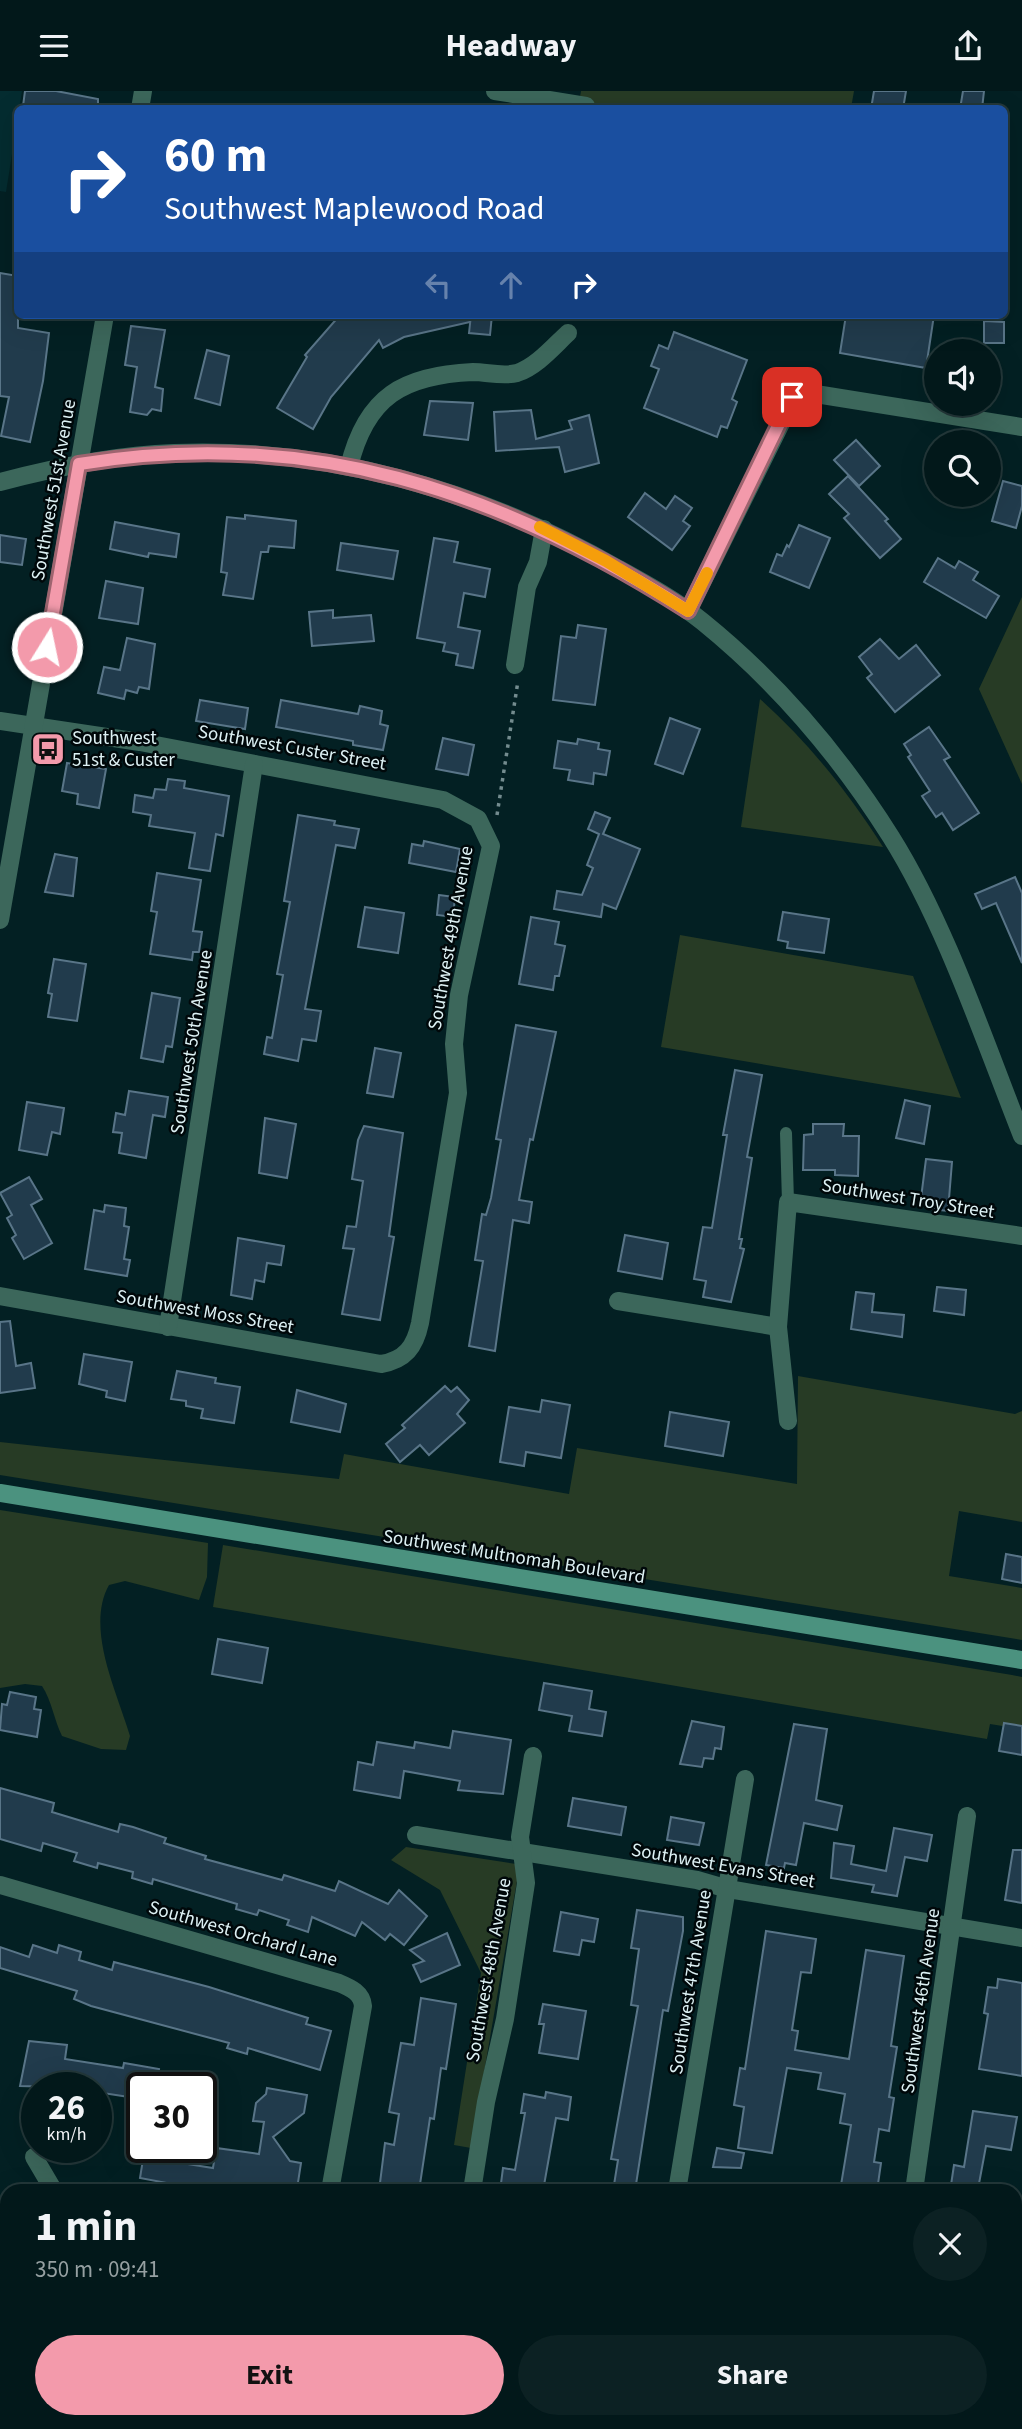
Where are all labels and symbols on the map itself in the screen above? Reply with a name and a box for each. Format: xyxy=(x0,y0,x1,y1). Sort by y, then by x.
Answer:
pin xyxy=(762,367,822,427)
street label: Southwest 51st Avenue xyxy=(25,397,83,583)
position arrow xyxy=(10,610,84,684)
street label: Southwest Custer Street xyxy=(196,718,389,778)
place label: Southwest 51st & Custer xyxy=(72,725,175,774)
bus stop icon: Southwest 51st & Custer xyxy=(29,730,67,768)
street label: Southwest 49th Avenue xyxy=(422,844,480,1032)
street label: Southwest 50th Avenue xyxy=(164,948,220,1136)
street label: Southwest Troy Street xyxy=(820,1172,997,1226)
street label: Southwest Moss Street xyxy=(114,1283,296,1341)
street label: Southwest Multnomah Boulevard xyxy=(381,1523,647,1591)
street label: Southwest Evans Street xyxy=(629,1837,817,1896)
street label: Southwest 48th Avenue xyxy=(460,1876,518,2064)
street label: Southwest 47th Avenue xyxy=(663,1888,719,2076)
street label: Southwest Orchard Lane xyxy=(145,1894,341,1974)
street label: Southwest 46th Avenue xyxy=(895,1907,947,2095)
speed limit sign: 30 xyxy=(126,2072,217,2163)

